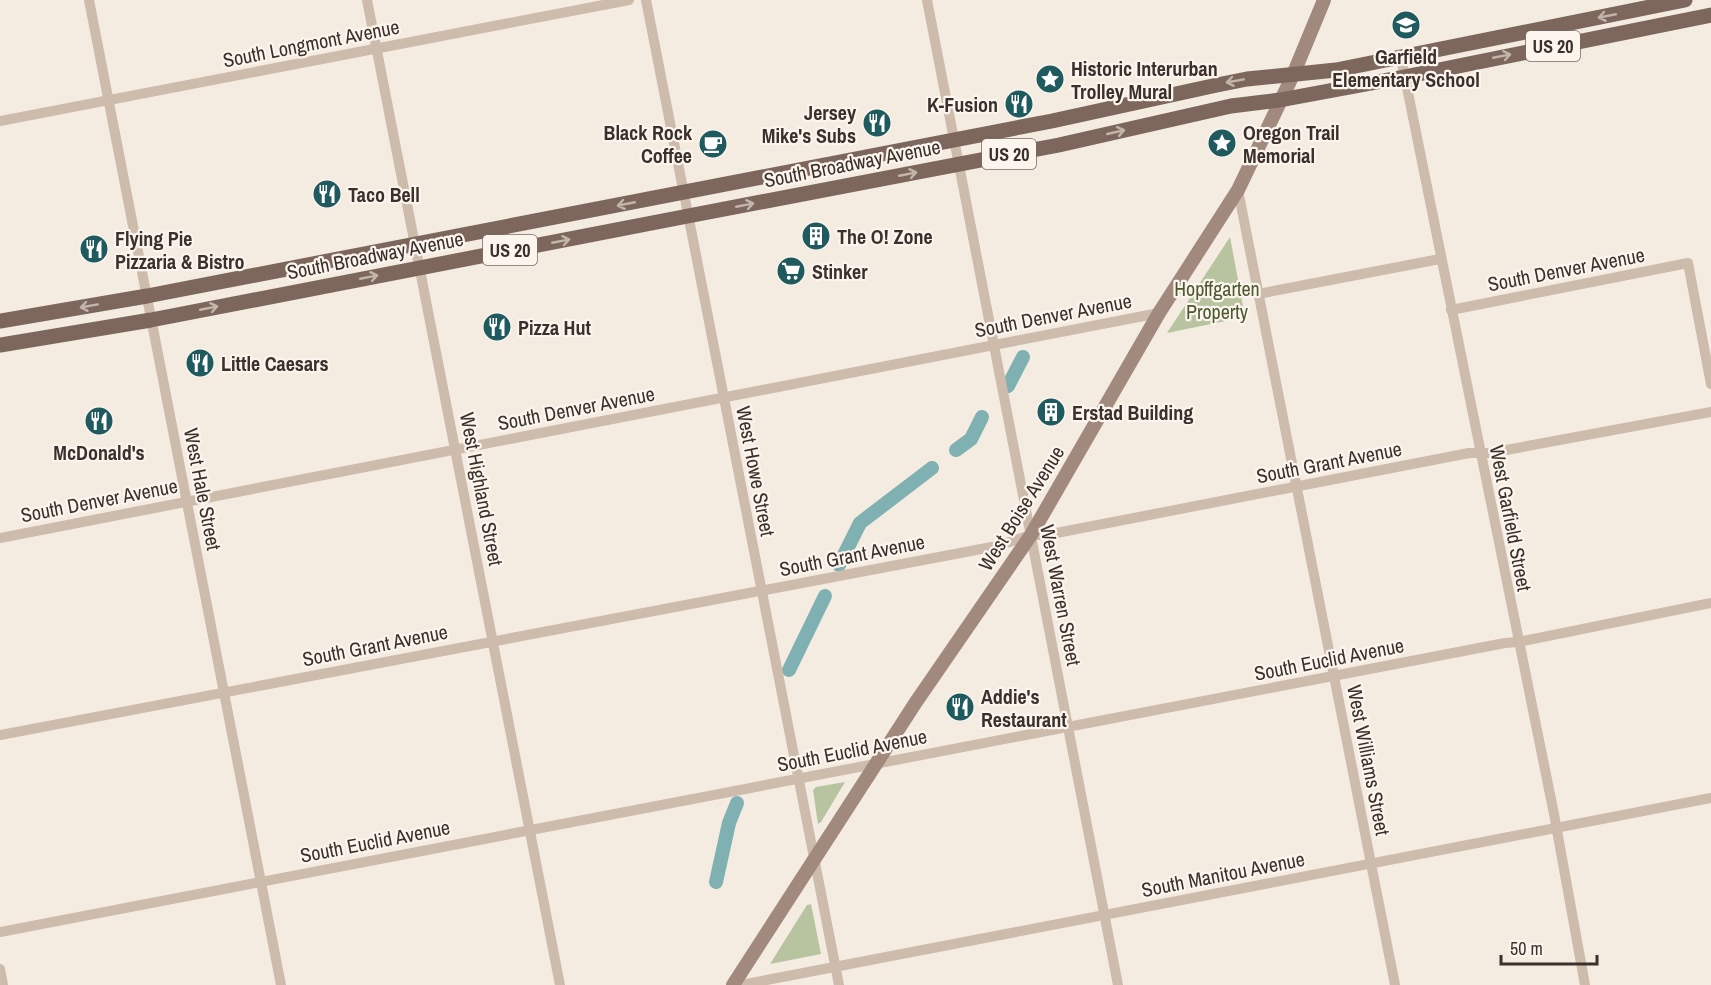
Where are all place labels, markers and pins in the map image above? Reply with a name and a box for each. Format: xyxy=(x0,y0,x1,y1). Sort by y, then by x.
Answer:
school or university icon: Garfield Elementary School xyxy=(1390,9,1422,41)
place label: Garfield Elementary School xyxy=(1332,43,1480,93)
place label: Historic Interurban Trolley Mural xyxy=(1071,55,1218,105)
place icon: Historic Interurban Trolley Mural xyxy=(1034,63,1066,95)
restaurant icon: K-Fusion xyxy=(1003,88,1035,120)
place label: K-Fusion xyxy=(927,91,998,118)
place label: Jersey Mike's Subs xyxy=(762,99,857,149)
restaurant icon: Jersey Mike's Subs xyxy=(861,107,893,139)
place label: Black Rock Coffee xyxy=(604,119,693,169)
place label: Oregon Trail Memorial xyxy=(1243,119,1340,169)
place icon: Oregon Trail Memorial xyxy=(1206,127,1238,159)
cafe icon: Black Rock Coffee xyxy=(697,128,729,160)
restaurant icon: Taco Bell xyxy=(311,178,343,210)
place label: Taco Bell xyxy=(348,181,420,208)
building icon: The O! Zone xyxy=(800,220,832,252)
place label: The O! Zone xyxy=(837,223,933,250)
place label: Flying Pie Pizzaria & Bistro xyxy=(115,225,244,275)
restaurant icon: Flying Pie Pizzaria & Bistro xyxy=(78,233,110,265)
supermarket icon: Stinker xyxy=(775,255,807,287)
place label: Stinker xyxy=(812,258,868,285)
restaurant icon: Pizza Hut xyxy=(481,311,513,343)
place label: Pizza Hut xyxy=(518,314,591,341)
restaurant icon: Little Caesars xyxy=(184,347,216,379)
place label: Little Caesars xyxy=(221,350,329,377)
building icon: Erstad Building xyxy=(1035,396,1067,428)
place label: Erstad Building xyxy=(1072,399,1193,426)
restaurant icon: McDonald's xyxy=(83,405,115,437)
place label: McDonald's xyxy=(53,439,145,466)
place label: Addie's Restaurant xyxy=(981,683,1067,733)
restaurant icon: Addie's Restaurant xyxy=(944,691,976,723)

